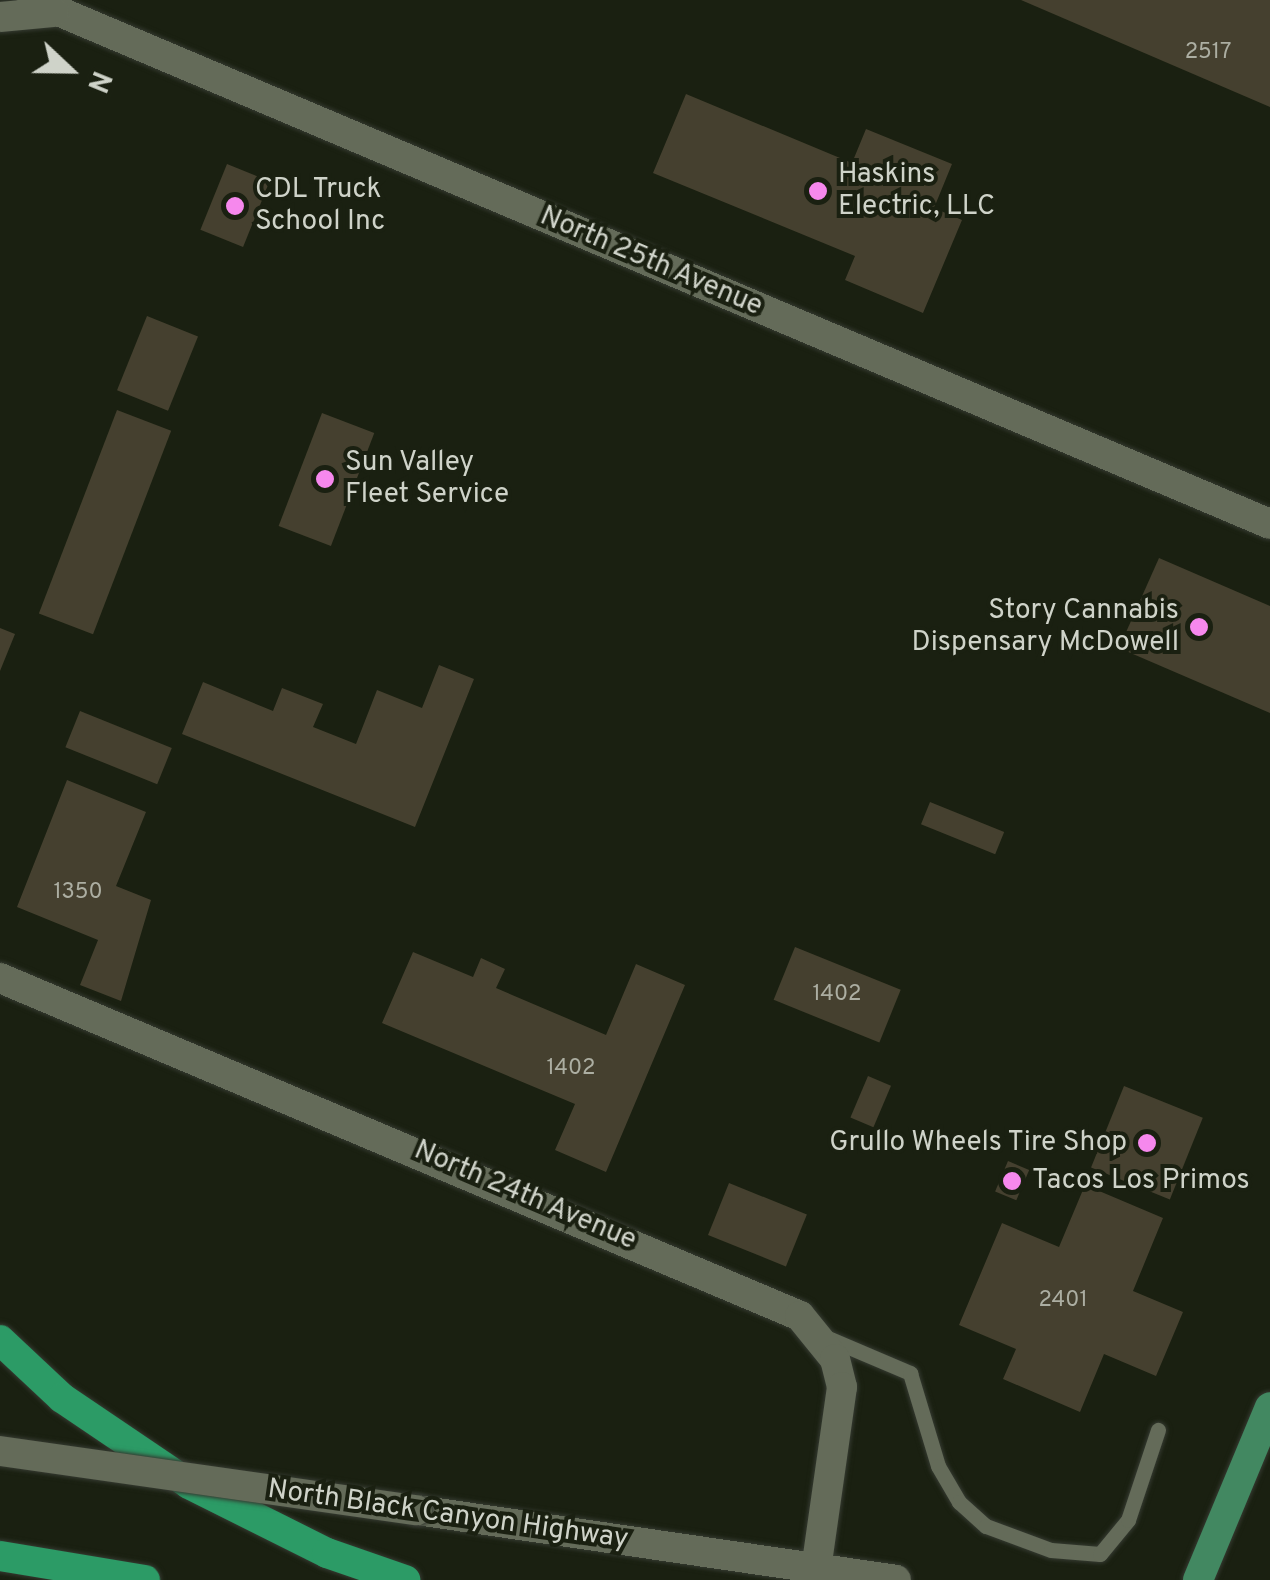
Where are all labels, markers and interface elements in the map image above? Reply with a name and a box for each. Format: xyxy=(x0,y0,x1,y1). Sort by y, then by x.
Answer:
north arrow xyxy=(20,20,120,120)
house number: 2517 xyxy=(1185,40,1231,66)
text: N xyxy=(77,65,118,97)
place label: Haskins Electric, LLC xyxy=(838,158,995,224)
place label: CDL Truck School Inc xyxy=(255,173,385,239)
marker: Haskins Electric, LLC xyxy=(807,180,829,202)
marker: CDL Truck School Inc xyxy=(224,195,246,217)
street label: North 25th Avenue xyxy=(534,200,768,324)
place label: Sun Valley Fleet Service xyxy=(345,446,509,512)
marker: Sun Valley Fleet Service xyxy=(314,468,336,490)
place label: Story Cannabis Dispensary McDowell xyxy=(912,594,1179,660)
marker: Story Cannabis Dispensary McDowell xyxy=(1188,616,1210,638)
house number: 1350 xyxy=(53,880,103,906)
house number: 1402 xyxy=(812,982,862,1008)
house number: 1402 xyxy=(546,1056,596,1082)
place label: Grullo Wheels Tire Shop xyxy=(828,1126,1127,1160)
marker: Grullo Wheels Tire Shop xyxy=(1136,1132,1158,1154)
street label: North 24th Avenue xyxy=(408,1134,642,1258)
place label: Tacos Los Primos xyxy=(1032,1164,1250,1198)
marker: Tacos Los Primos xyxy=(1001,1170,1023,1192)
house number: 2401 xyxy=(1038,1288,1088,1314)
street label: North Black Canyon Highway xyxy=(265,1473,631,1557)

